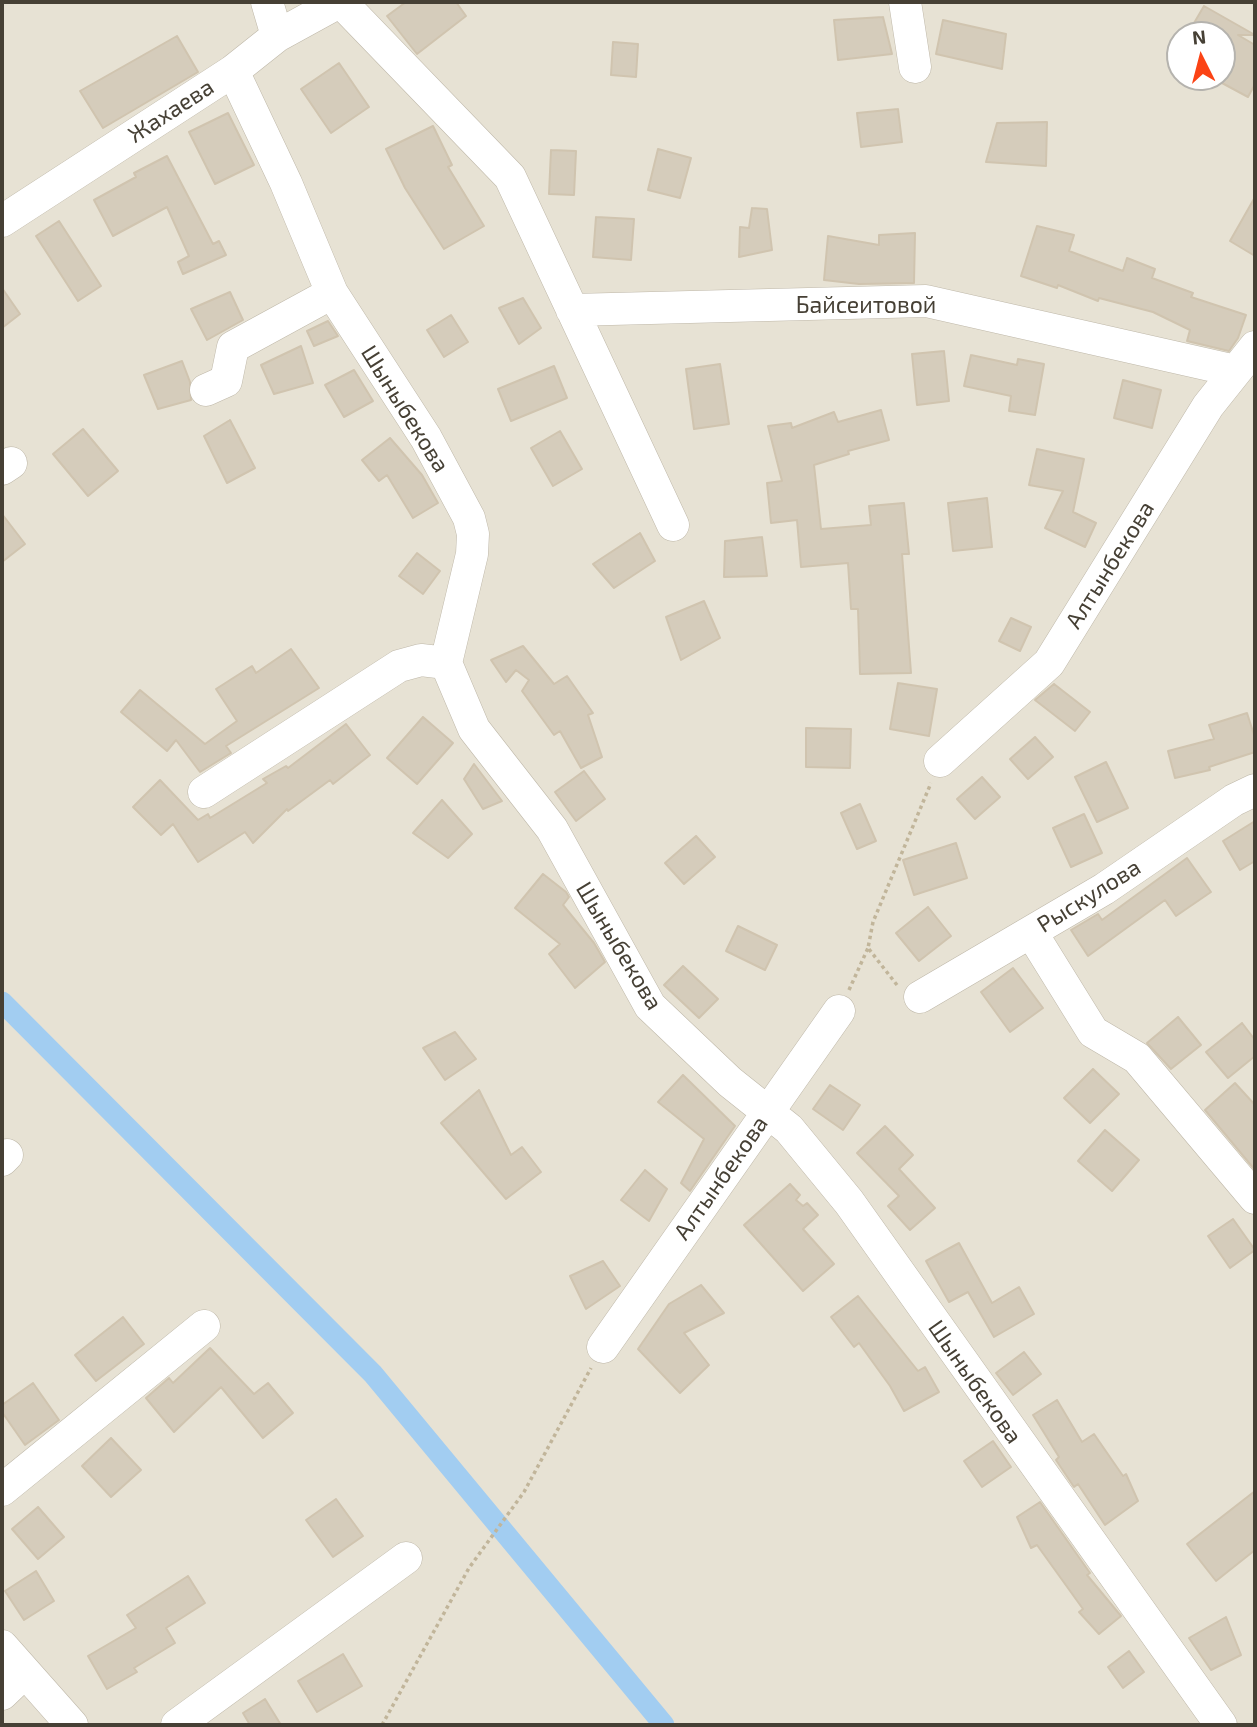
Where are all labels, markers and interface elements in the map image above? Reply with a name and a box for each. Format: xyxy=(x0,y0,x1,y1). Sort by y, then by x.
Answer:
north arrow xyxy=(1166,21,1236,91)
text: N xyxy=(1191,24,1207,49)
street label: Жахаева xyxy=(123,73,219,149)
street label: Байсеитовой xyxy=(796,291,936,319)
street label: Шыныбекова xyxy=(355,340,455,478)
street label: Алтынбекова xyxy=(1060,496,1160,634)
street label: Рыскулова xyxy=(1032,853,1146,939)
street label: Шыныбекова xyxy=(570,877,668,1015)
street label: Алтынбекова xyxy=(668,1111,774,1245)
street label: Шыныбекова xyxy=(922,1315,1028,1449)

